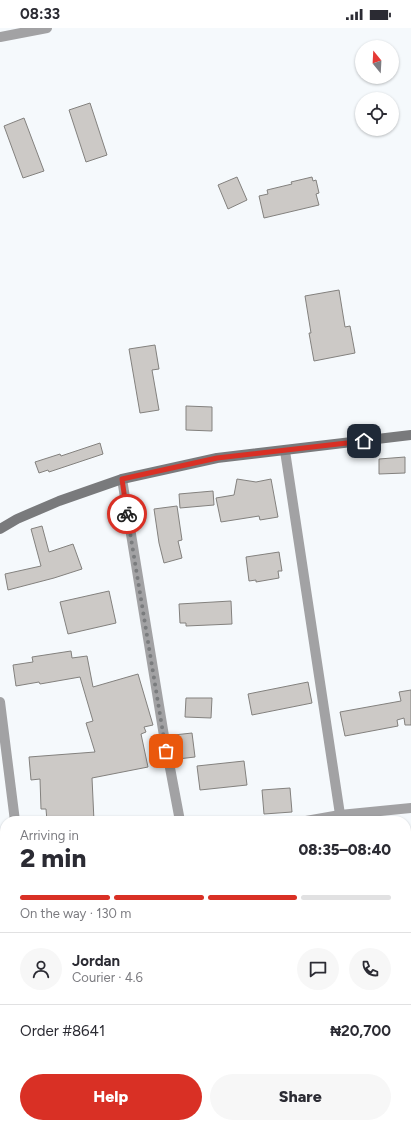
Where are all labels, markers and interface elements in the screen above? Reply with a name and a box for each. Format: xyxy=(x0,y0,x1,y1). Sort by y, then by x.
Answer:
text: 08:33 xyxy=(20,5,60,23)
north arrow xyxy=(355,40,399,84)
map controls xyxy=(355,40,399,136)
button: locate xyxy=(355,92,399,136)
pin xyxy=(347,424,381,458)
icon: home xyxy=(353,430,375,452)
courier xyxy=(107,494,147,534)
icon: bike xyxy=(116,503,138,525)
pin xyxy=(149,734,183,768)
icon: bag xyxy=(155,740,177,762)
text: Arriving in xyxy=(20,828,79,843)
text: 08:35–08:40 xyxy=(299,841,391,859)
text: 2 min xyxy=(20,842,86,874)
text: On the way · 130 m xyxy=(20,906,131,921)
button: person xyxy=(20,948,62,990)
button: chat xyxy=(297,948,339,990)
button: phone xyxy=(349,948,391,990)
text: Jordan xyxy=(72,952,120,970)
text: Courier · 4.6 xyxy=(72,970,143,985)
text: Order #8641 xyxy=(20,1022,105,1040)
text: ₦20,700 xyxy=(330,1022,391,1040)
button: Help xyxy=(20,1074,202,1120)
button: Share xyxy=(210,1074,391,1120)

